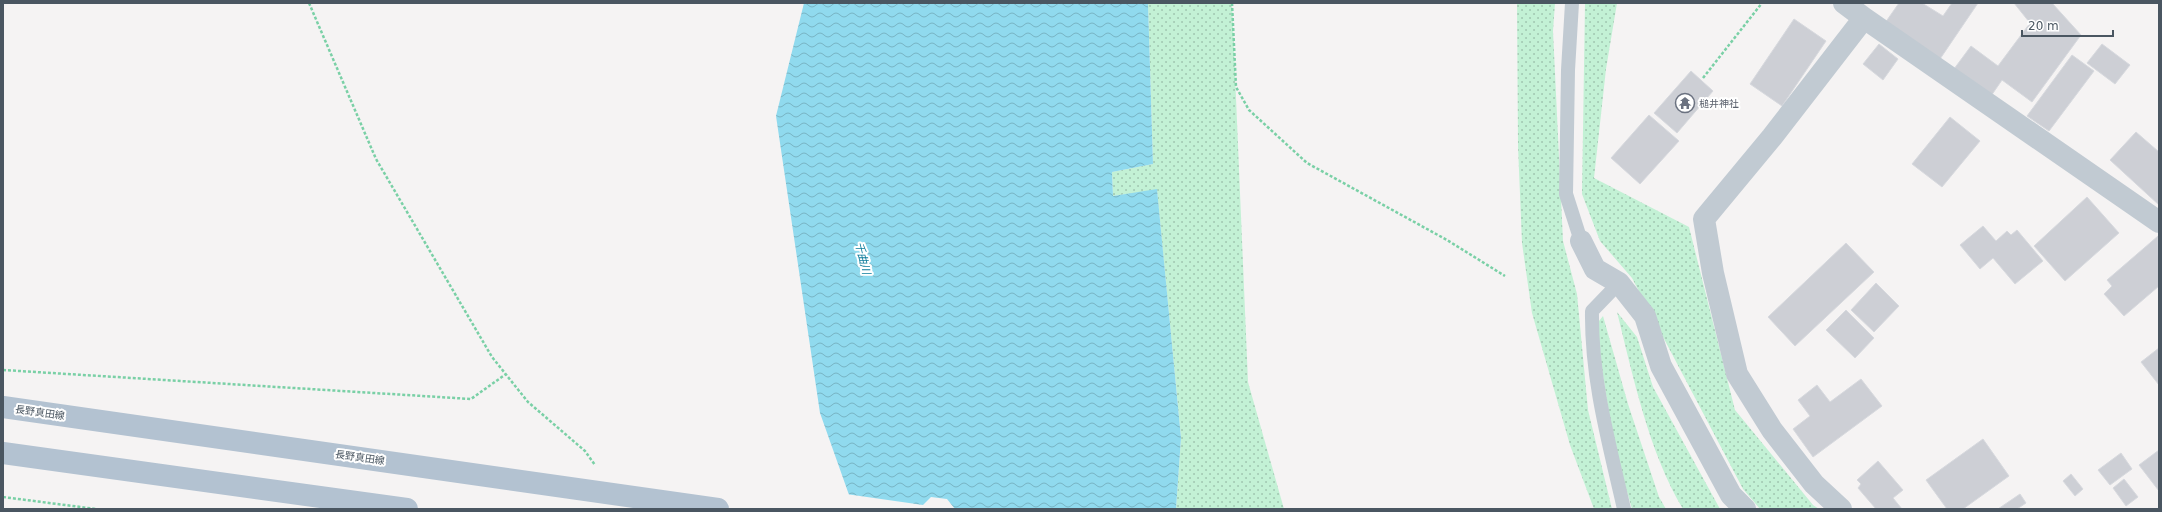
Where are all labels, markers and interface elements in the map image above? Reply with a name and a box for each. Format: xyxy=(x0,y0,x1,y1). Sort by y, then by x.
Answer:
scale bar xyxy=(2022,12,2113,38)
text: 20 m xyxy=(2028,19,2059,33)
temple icon: 槌井神社 xyxy=(1674,92,1696,114)
place label: 槌井神社 xyxy=(1699,98,1739,109)
water label: 千曲川 xyxy=(852,241,873,277)
street label: 長野真田線 xyxy=(14,404,65,421)
street label: 長野真田線 xyxy=(334,449,385,466)

